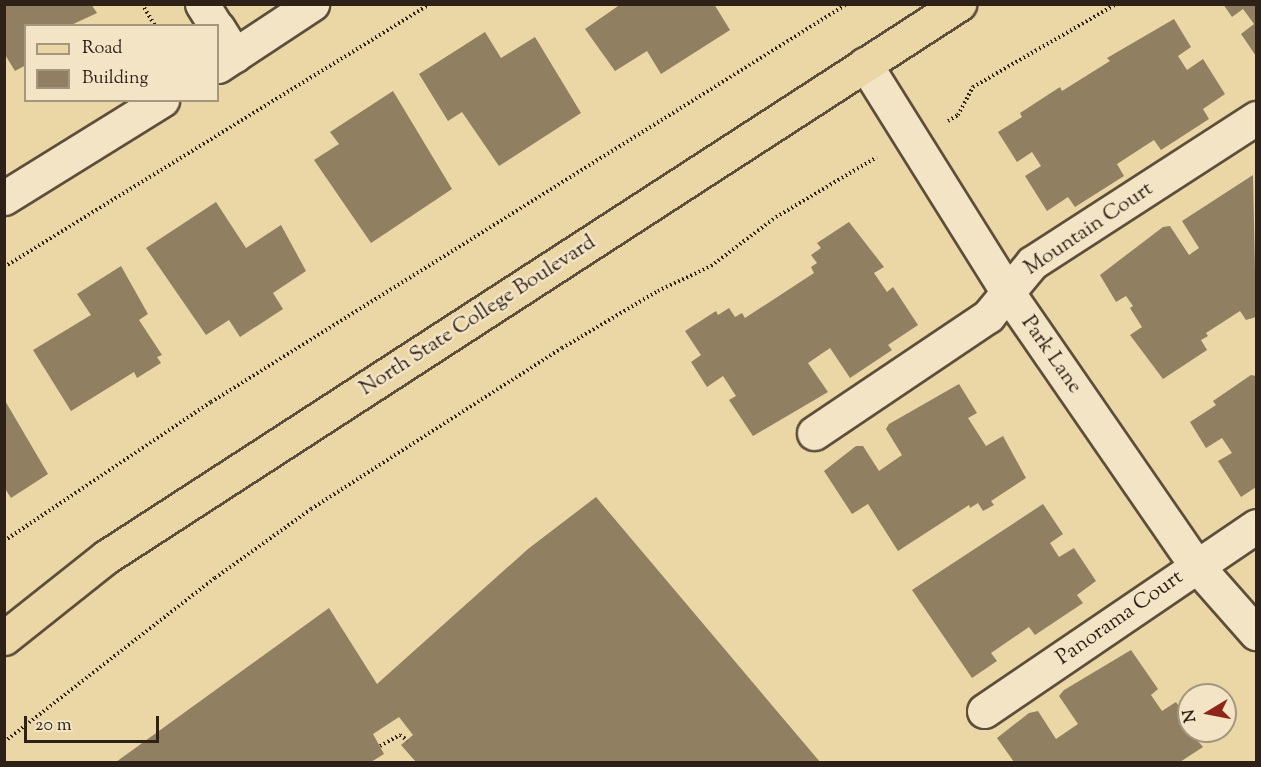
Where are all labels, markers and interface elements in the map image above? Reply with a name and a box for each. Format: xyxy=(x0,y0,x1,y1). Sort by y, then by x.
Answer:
legend xyxy=(24,24,219,102)
text: Road xyxy=(82,36,122,62)
text: Building xyxy=(82,66,148,92)
street label: Mountain Court xyxy=(1020,177,1158,281)
street label: North State College Boulevard xyxy=(355,230,601,402)
street label: Park Lane xyxy=(1015,311,1087,399)
street label: Panorama Court xyxy=(1052,565,1188,671)
north arrow xyxy=(1177,683,1237,743)
scale bar xyxy=(27,704,162,742)
text: N xyxy=(1178,708,1203,724)
text: 20 m xyxy=(35,713,72,739)

